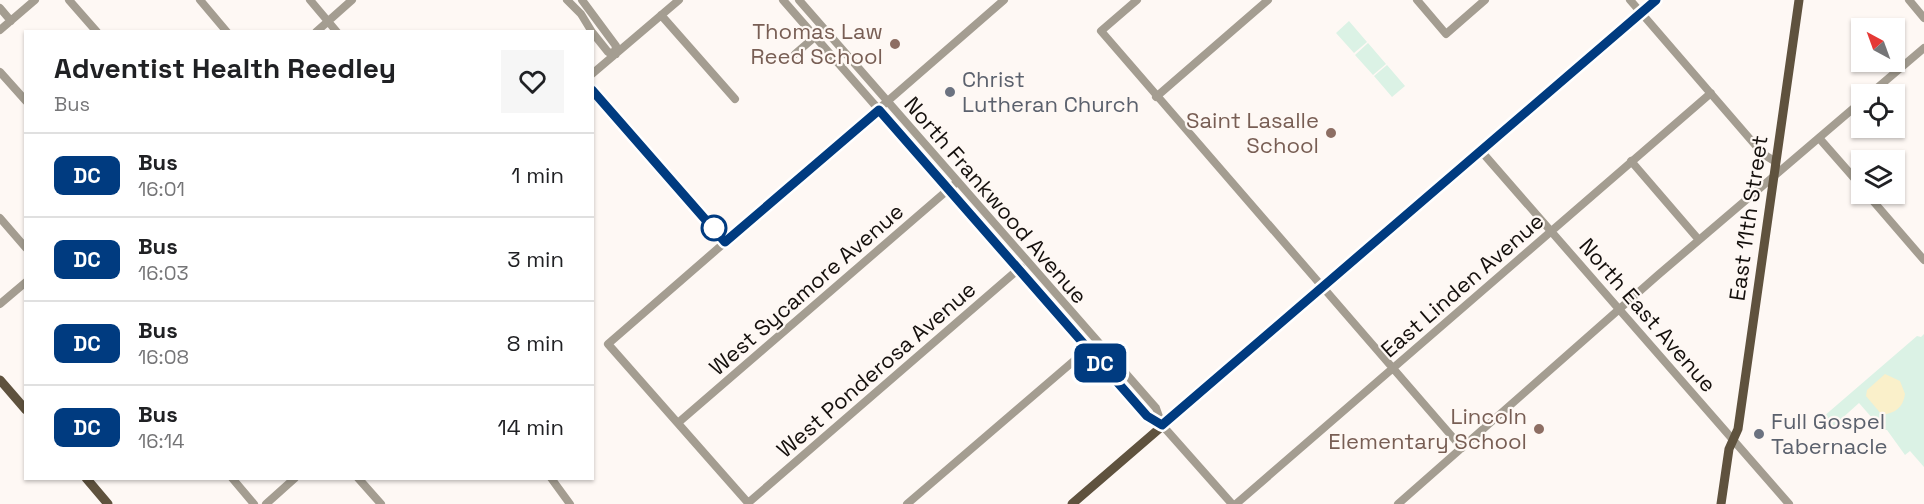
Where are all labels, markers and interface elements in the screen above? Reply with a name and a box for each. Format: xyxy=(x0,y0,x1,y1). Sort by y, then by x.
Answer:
place label: Thomas Law Reed School xyxy=(751,17,883,70)
north arrow xyxy=(1851,18,1905,72)
map controls xyxy=(1851,18,1905,204)
marker: Thomas Law Reed School xyxy=(888,37,902,51)
text: Adventist Health Reedley xyxy=(54,50,396,86)
button: heart xyxy=(501,50,564,113)
place label: Christ Lutheran Church xyxy=(962,65,1139,118)
button: locate xyxy=(1851,84,1905,138)
marker: Christ Lutheran Church xyxy=(943,85,957,99)
text: Bus xyxy=(54,91,90,117)
street label: North Frankwood Avenue xyxy=(898,91,1094,309)
place label: Saint Lasalle School xyxy=(1186,106,1319,159)
marker: Saint Lasalle School xyxy=(1324,126,1338,140)
street label: East 11th Street xyxy=(1723,133,1773,303)
text: Bus xyxy=(138,148,178,176)
button: layers xyxy=(1851,150,1905,204)
text: 1 min xyxy=(511,161,564,189)
text: DC xyxy=(73,162,101,189)
text: 16:01 xyxy=(138,176,185,202)
street label: West Sycamore Avenue xyxy=(703,197,909,381)
street label: East Linden Avenue xyxy=(1375,207,1549,363)
unlabelled marker xyxy=(701,215,727,241)
text: Bus xyxy=(138,232,178,260)
street label: North East Avenue xyxy=(1573,232,1723,398)
text: 3 min xyxy=(507,245,564,273)
text: DC xyxy=(73,246,101,273)
text: 16:03 xyxy=(138,260,189,286)
street label: West Ponderosa Avenue xyxy=(771,275,981,463)
text: Bus xyxy=(138,316,178,344)
text: 8 min xyxy=(507,329,564,357)
text: DC xyxy=(73,330,101,357)
text: 16:08 xyxy=(138,344,189,370)
line badge: DC xyxy=(1073,344,1127,382)
text: DC xyxy=(1086,350,1114,377)
text: Bus xyxy=(138,400,178,428)
place label: Lincoln Elementary School xyxy=(1328,402,1527,455)
place label: Full Gospel Tabernacle xyxy=(1771,407,1888,460)
text: 14 min xyxy=(498,413,564,441)
text: DC xyxy=(73,414,101,441)
marker: Lincoln Elementary School xyxy=(1532,422,1546,436)
marker: Full Gospel Tabernacle xyxy=(1752,427,1766,441)
text: 16:14 xyxy=(138,428,185,454)

